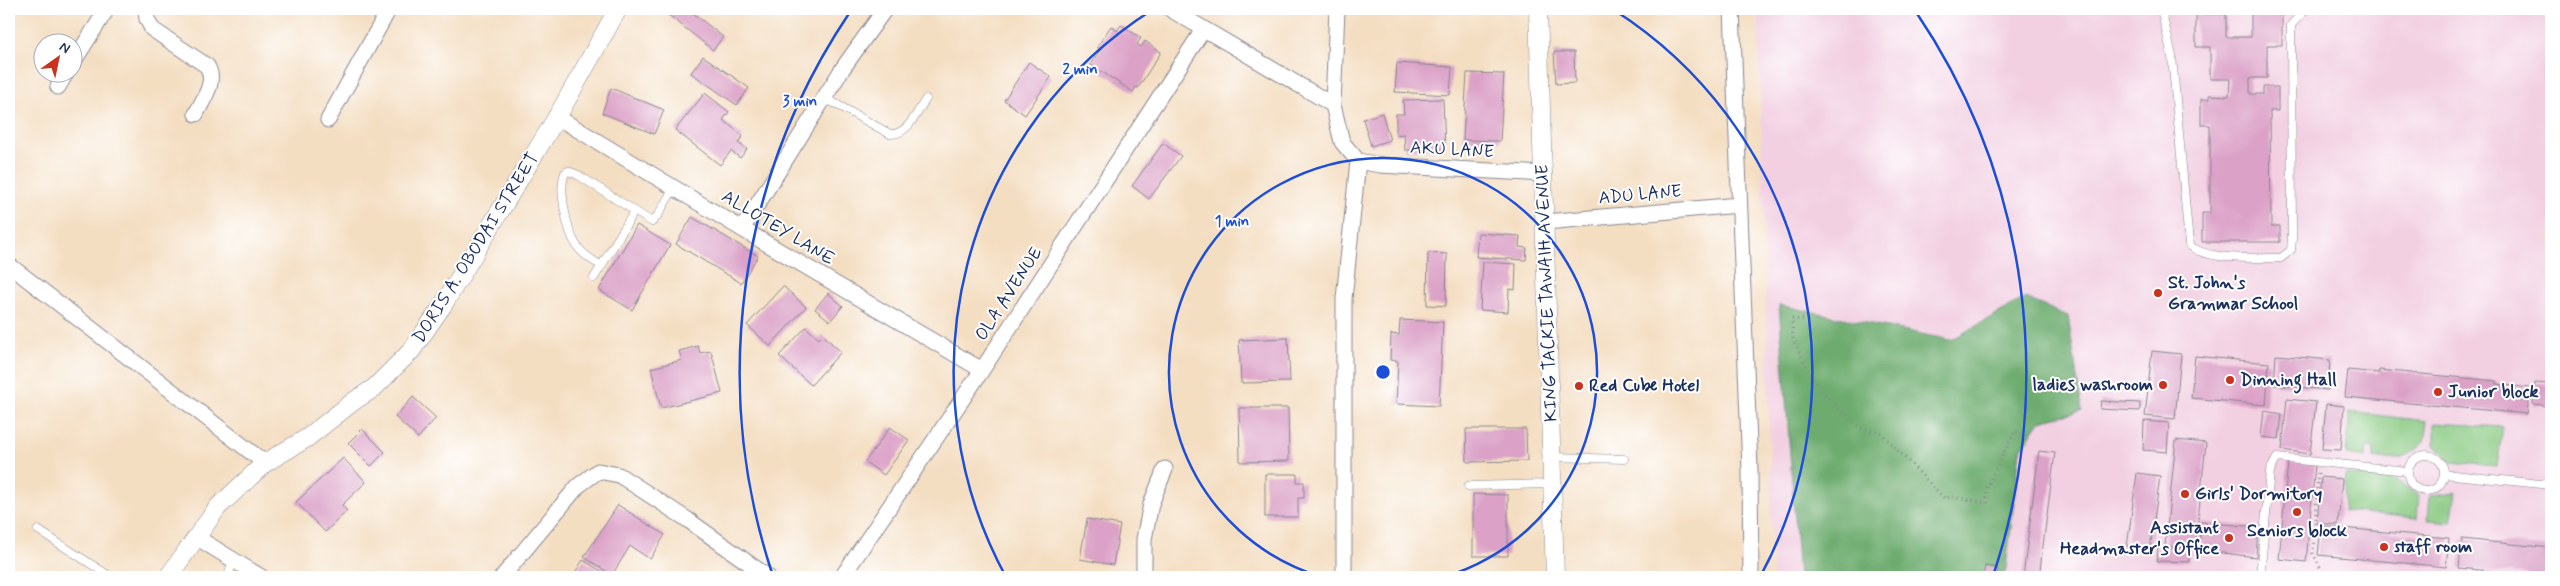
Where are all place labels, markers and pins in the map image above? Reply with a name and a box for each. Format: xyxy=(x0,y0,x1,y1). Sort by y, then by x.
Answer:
place label: St. John's Grammar School xyxy=(2168,271,2298,316)
marker: St. John's Grammar School xyxy=(2152,287,2164,299)
centre of rings xyxy=(1374,363,1392,381)
place label: Dinning Hall xyxy=(2240,368,2337,394)
place label: ladies washroom xyxy=(2032,373,2153,397)
place label: Red Cube Hotel xyxy=(1589,374,1699,398)
marker: Dinning Hall xyxy=(2224,374,2236,386)
marker: ladies washroom xyxy=(2157,379,2169,391)
marker: Red Cube Hotel xyxy=(1573,380,1585,392)
place label: Junior block xyxy=(2448,380,2539,404)
marker: Junior block xyxy=(2432,386,2444,398)
place label: Girls' Dormitory xyxy=(2195,482,2322,506)
marker: Girls' Dormitory xyxy=(2179,488,2191,500)
marker: Seniors block xyxy=(2291,506,2303,518)
place label: Assistant Headmaster's Office xyxy=(2060,516,2219,561)
place label: Seniors block xyxy=(2247,519,2348,543)
marker: Assistant Headmaster's Office xyxy=(2223,532,2235,544)
place label: staff room xyxy=(2394,535,2472,559)
marker: staff room xyxy=(2378,541,2390,553)

